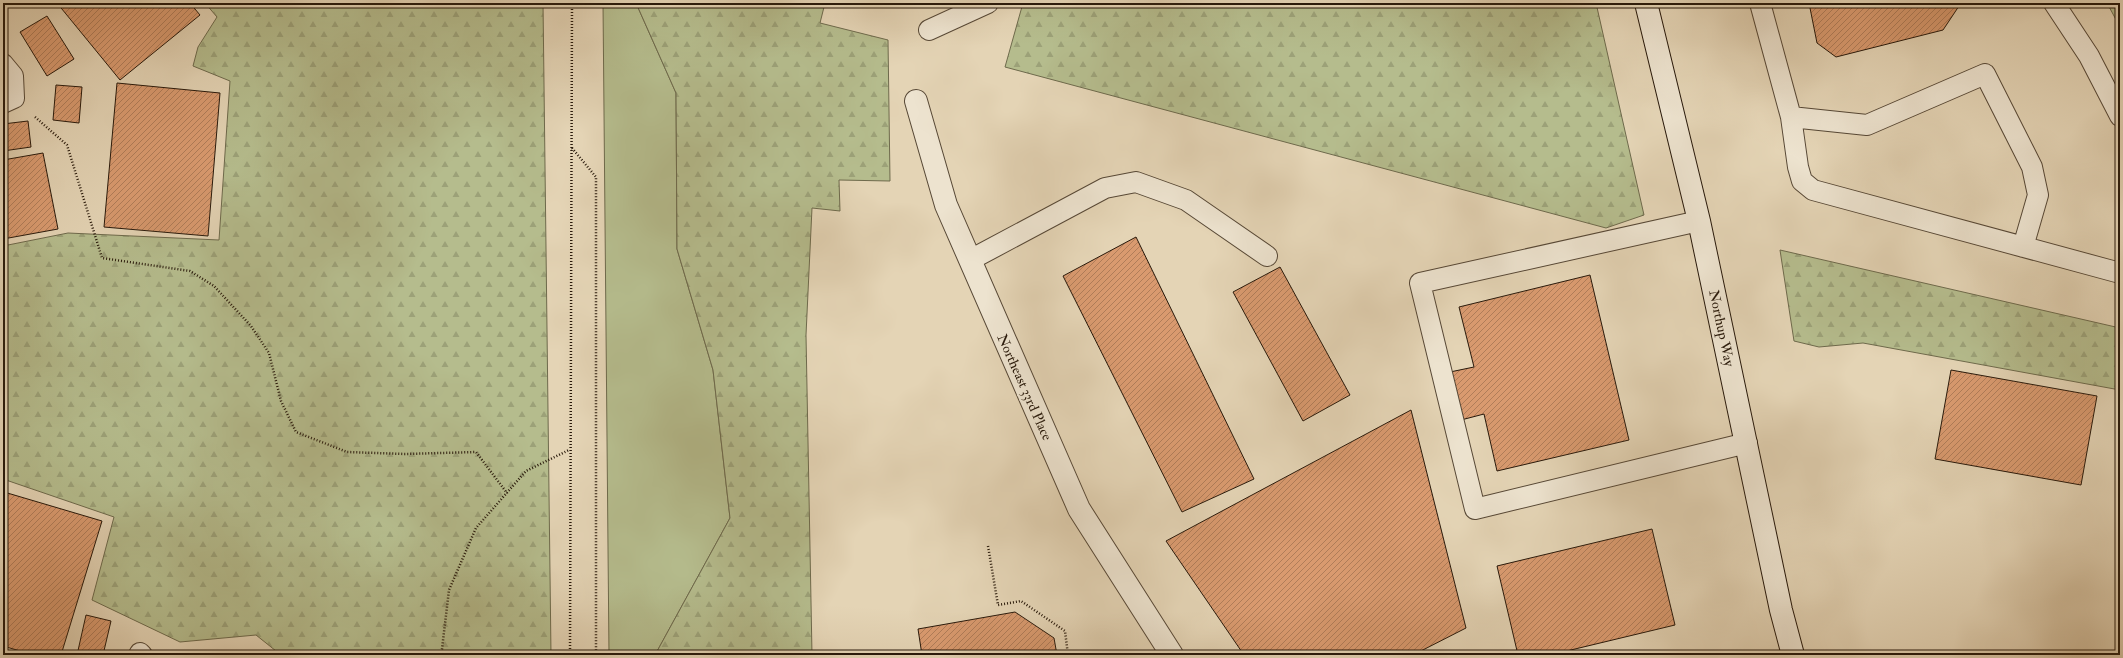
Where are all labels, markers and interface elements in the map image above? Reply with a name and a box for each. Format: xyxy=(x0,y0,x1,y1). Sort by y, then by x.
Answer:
street label: Northup Way xyxy=(1704,288,1738,369)
street label: Northeast 33rd Place xyxy=(993,331,1056,443)

